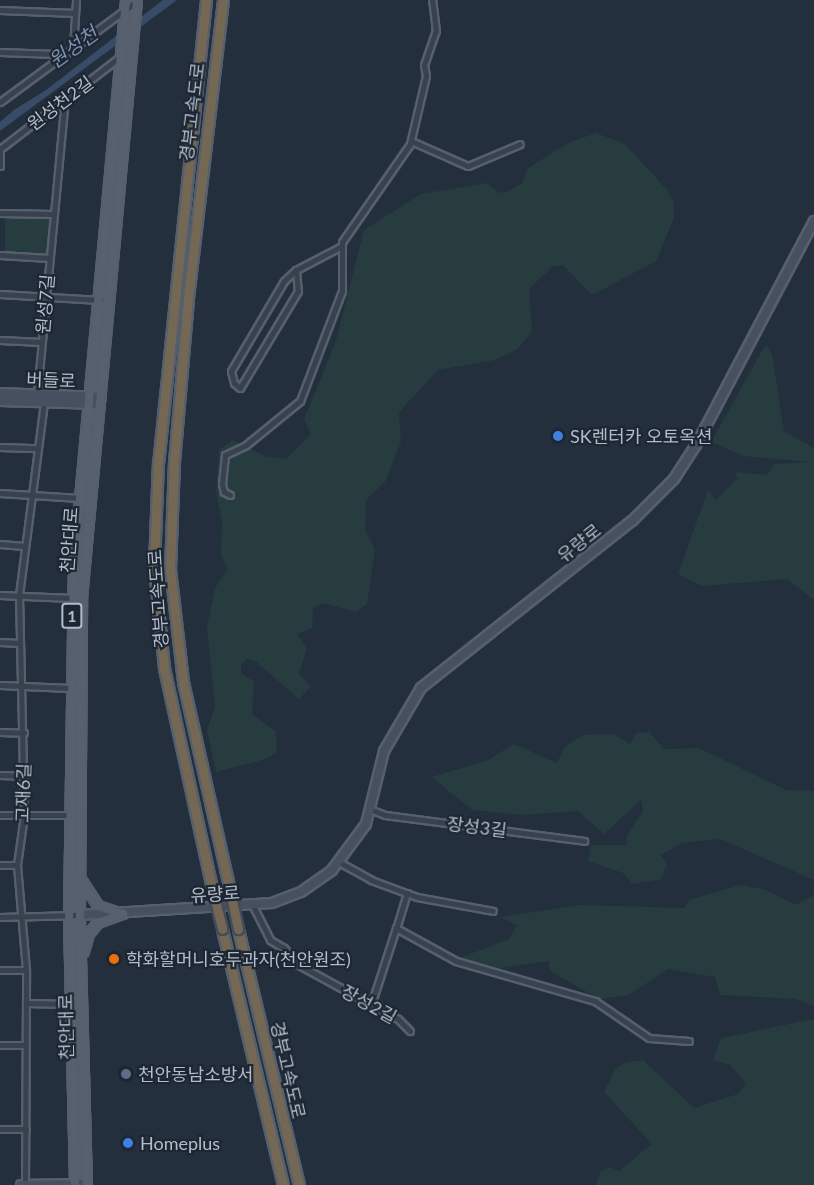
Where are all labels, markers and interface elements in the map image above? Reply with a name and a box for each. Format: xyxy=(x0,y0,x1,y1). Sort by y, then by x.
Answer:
water label: 원성천 xyxy=(44,21,102,73)
street label: 경부고속도로 xyxy=(175,61,209,163)
street label: 원성천2길 xyxy=(23,71,97,135)
street label: 원성7길 xyxy=(32,273,58,335)
street label: 버들로 xyxy=(26,368,76,392)
place label: SK렌터카 오토옥션 xyxy=(570,425,712,447)
marker: SK렌터카 오토옥션 xyxy=(551,429,565,443)
street label: 천안대로 xyxy=(56,506,82,574)
street label: 유량로 xyxy=(553,519,605,567)
street label: 경부고속도로 xyxy=(144,549,172,649)
road number: 1 xyxy=(60,603,84,629)
street label: 고재6길 xyxy=(11,763,35,823)
street label: 장성3길 xyxy=(446,813,508,841)
street label: 유량로 xyxy=(189,881,241,907)
place label: 학화할머니호두과자(천안원조) xyxy=(126,948,351,970)
marker: 학화할머니호두과자(천안원조) xyxy=(107,952,121,966)
street label: 장성2길 xyxy=(337,980,401,1028)
street label: 천안대로 xyxy=(55,994,77,1060)
street label: 경부고속도로 xyxy=(266,1019,310,1121)
place label: 천안동남소방서 xyxy=(138,1063,254,1085)
marker: 천안동남소방서 xyxy=(119,1067,133,1081)
place label: Homeplus xyxy=(140,1132,220,1154)
marker: Homeplus xyxy=(121,1136,135,1150)

